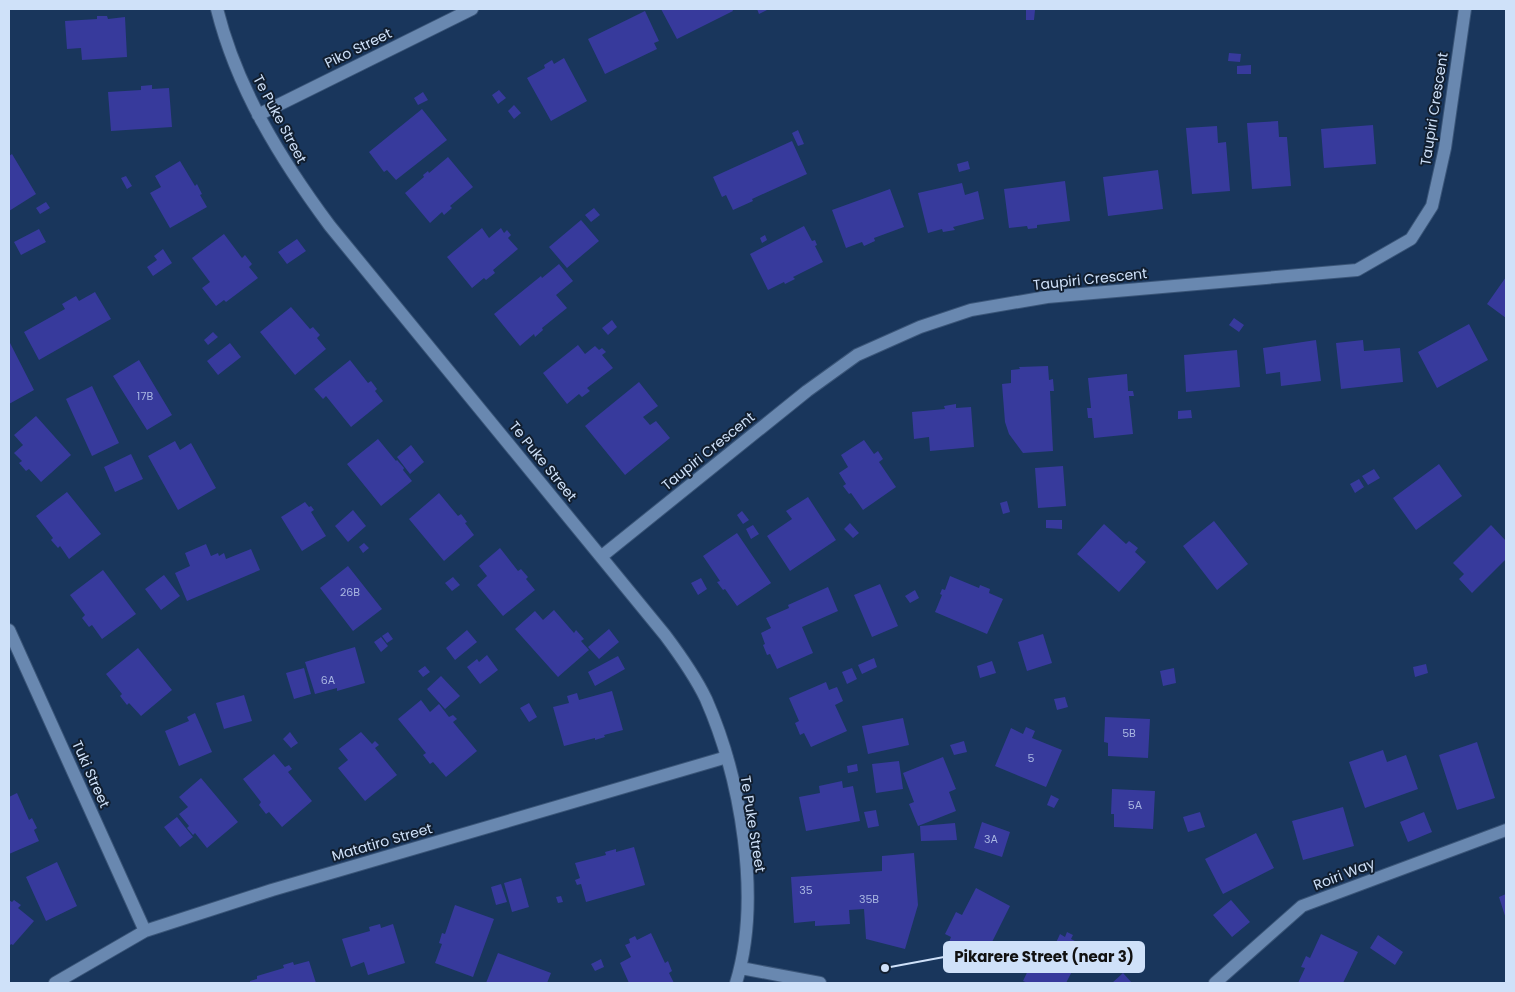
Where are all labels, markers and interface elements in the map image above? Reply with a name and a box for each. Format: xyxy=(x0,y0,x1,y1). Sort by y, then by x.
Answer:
street label: Piko Street xyxy=(321,23,395,73)
street label: Taupiri Crescent xyxy=(1415,51,1453,167)
street label: Te Puke Street xyxy=(248,71,312,167)
street label: Taupiri Crescent xyxy=(1032,263,1148,295)
house number: 17B xyxy=(137,388,153,404)
street label: Taupiri Crescent xyxy=(657,407,759,495)
street label: Te Puke Street xyxy=(504,417,582,505)
house number: 26B xyxy=(340,584,360,600)
house number: 6A xyxy=(321,672,336,688)
house number: 5B xyxy=(1122,725,1136,741)
street label: Tuki Street xyxy=(67,737,115,811)
house number: 5 xyxy=(1028,750,1035,766)
street label: Te Puke Street xyxy=(735,774,771,874)
house number: 5A xyxy=(1128,797,1143,813)
street label: Matatiro Street xyxy=(329,818,435,866)
house number: 3A xyxy=(984,831,999,847)
street label: Roiri Way xyxy=(1310,853,1378,895)
house number: 35 xyxy=(799,882,813,898)
house number: 35B xyxy=(859,891,879,907)
callout: Pikarere Street (near 3) xyxy=(944,942,1144,972)
text: Pikarere Street (near 3) xyxy=(954,946,1134,967)

